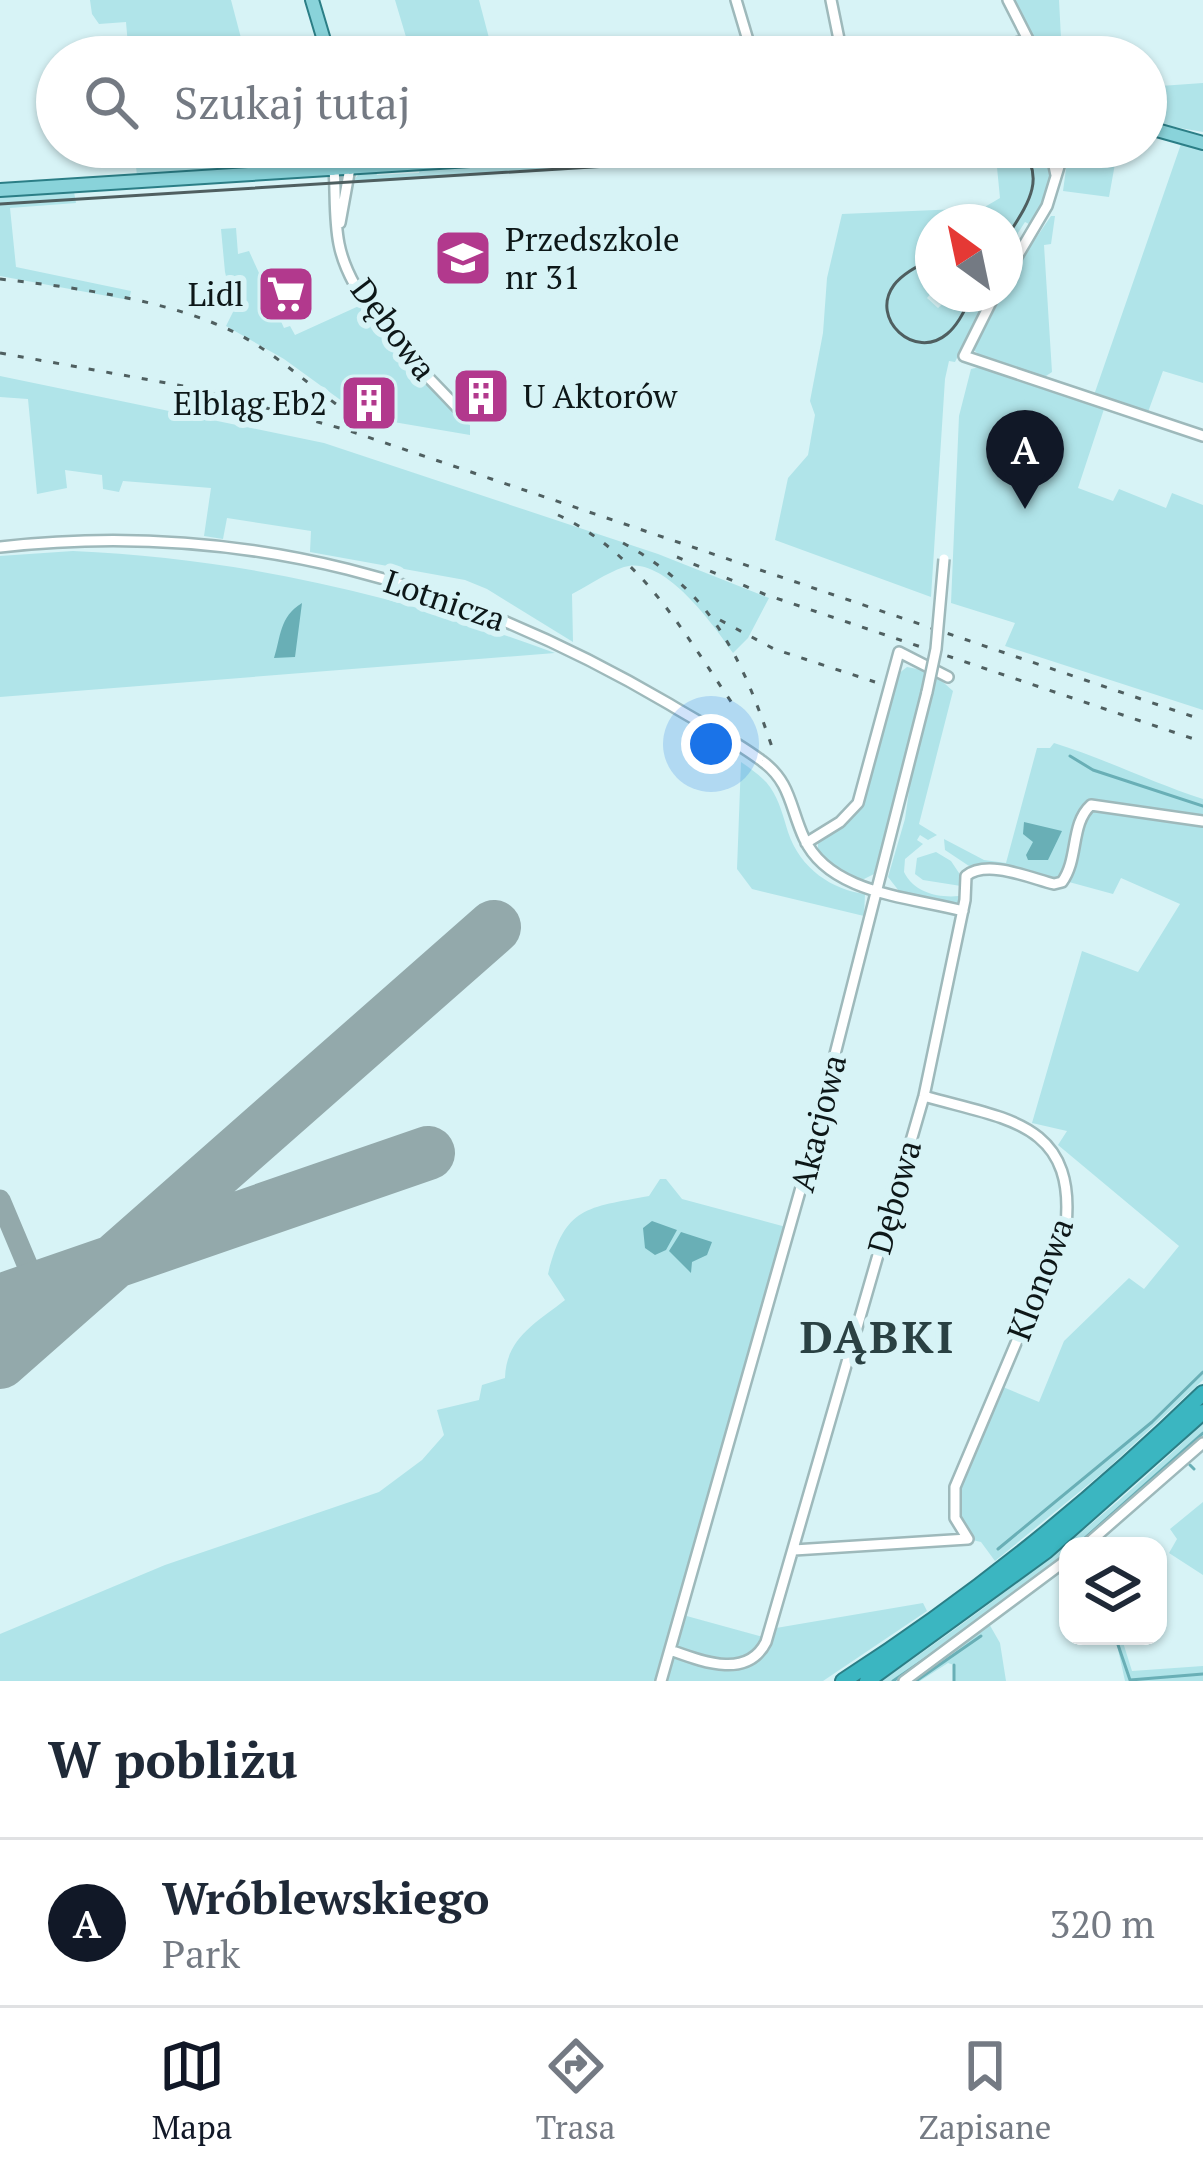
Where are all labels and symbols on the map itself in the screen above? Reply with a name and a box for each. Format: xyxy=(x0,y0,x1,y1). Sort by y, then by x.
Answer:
north arrow xyxy=(915,204,1023,312)
place label: Przedszkole nr 31 xyxy=(505,217,680,298)
school or university icon: Przedszkole nr 31 xyxy=(432,227,494,289)
supermarket icon: Lidl xyxy=(255,263,317,325)
street label: Dębowa xyxy=(342,269,447,388)
place label: Lidl xyxy=(188,272,244,315)
building icon: U Aktorów xyxy=(450,365,512,427)
building icon: Elbląg Eb2 xyxy=(338,372,400,434)
place label: U Aktorów xyxy=(523,374,678,417)
place label: Elbląg Eb2 xyxy=(173,381,327,424)
pin: A xyxy=(986,410,1064,509)
street label: Lotnicza xyxy=(379,559,511,640)
your location xyxy=(681,714,741,774)
street label: Akacjowa xyxy=(780,1050,855,1196)
street label: Dębowa xyxy=(857,1135,930,1259)
street label: Klonowa xyxy=(997,1212,1082,1346)
district label: DĄBKI xyxy=(800,1306,956,1366)

